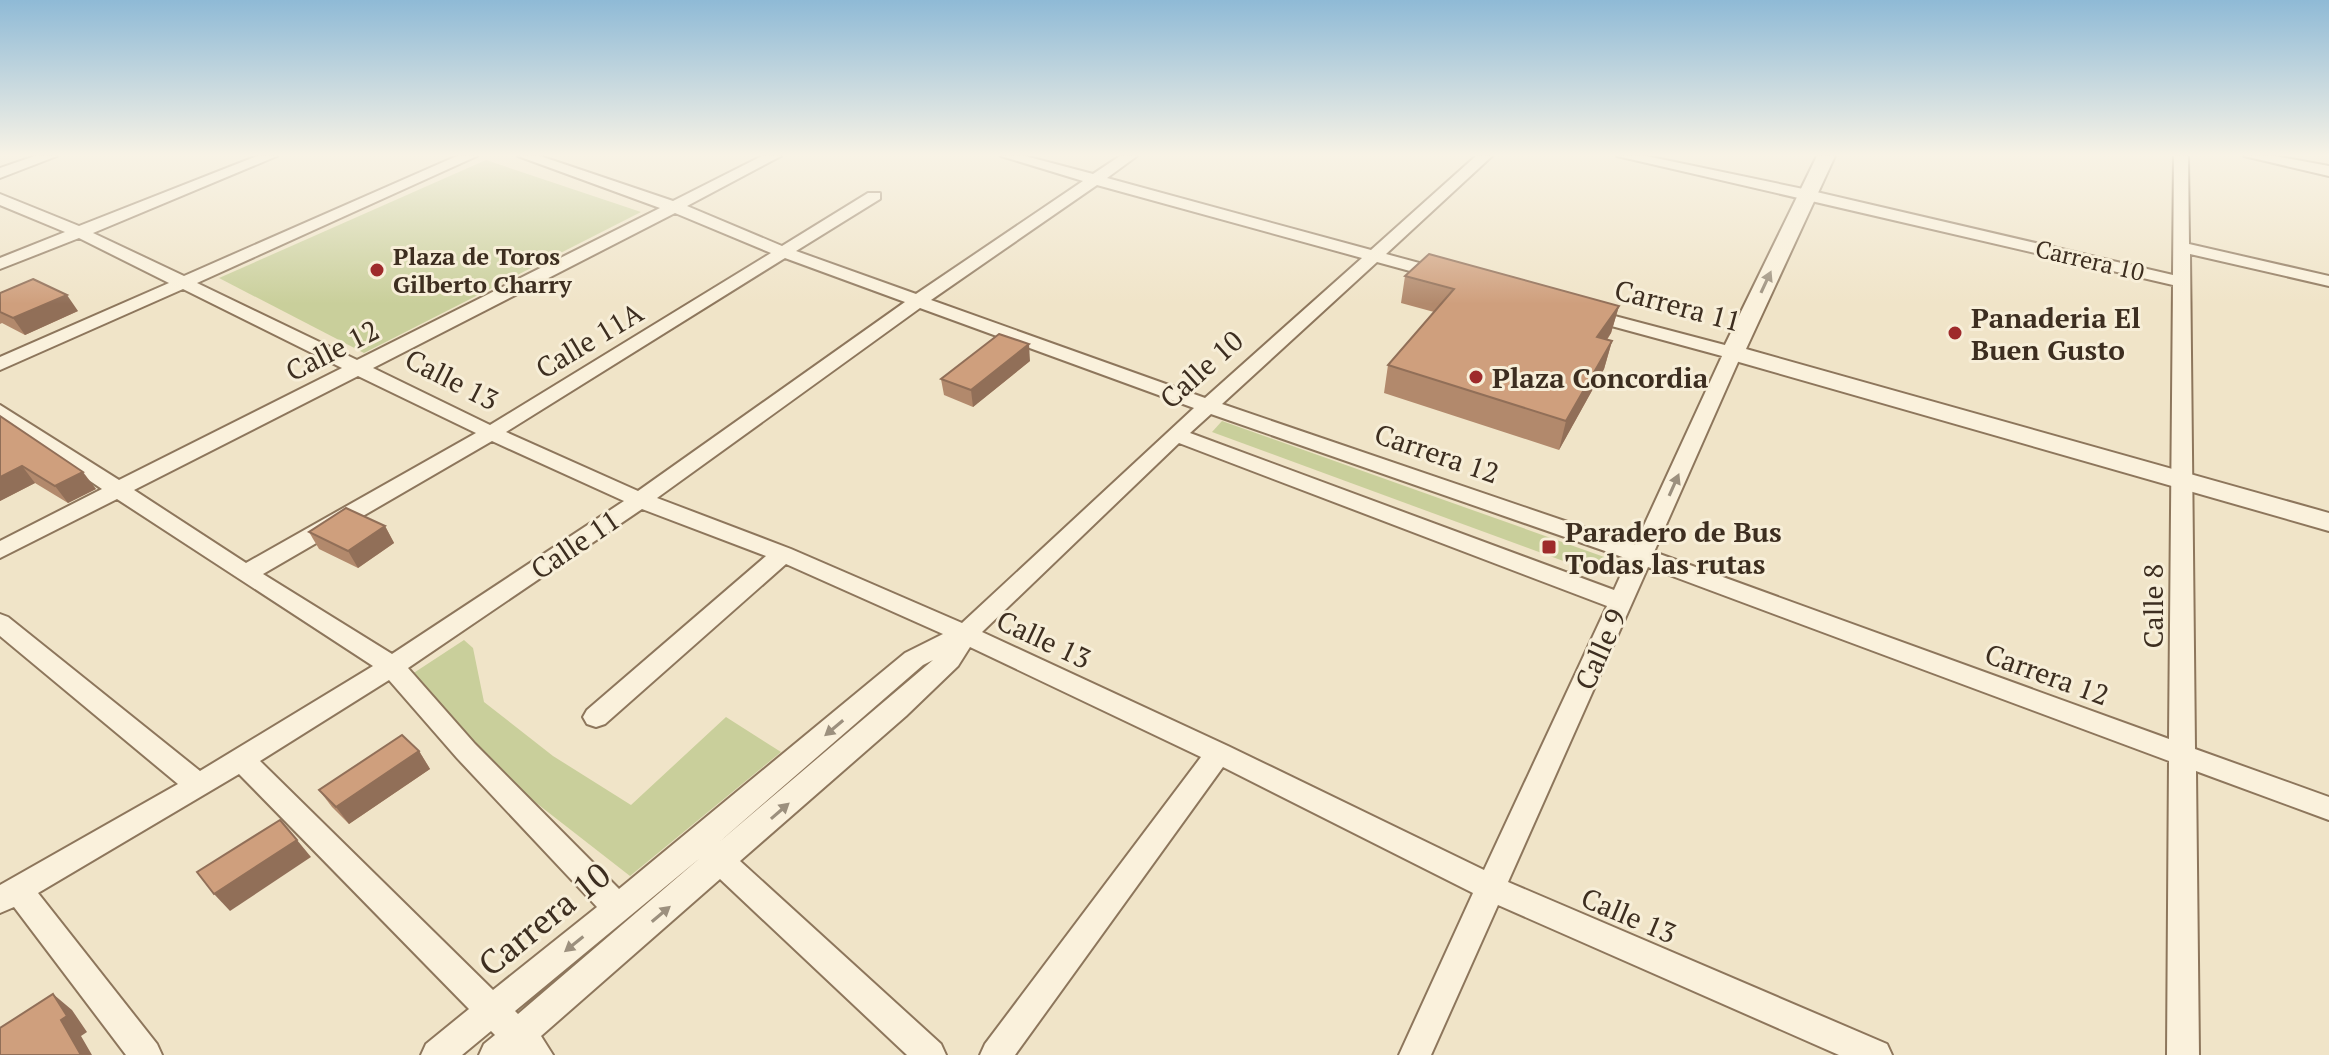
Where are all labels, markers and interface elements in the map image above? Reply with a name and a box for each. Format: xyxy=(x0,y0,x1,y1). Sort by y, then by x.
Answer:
street label: Carrera 10 xyxy=(2032,232,2148,288)
place label: Plaza de Toros Gilberto Charry xyxy=(393,240,573,300)
marker: Plaza de Toros Gilberto Charry xyxy=(368,261,386,279)
street label: Carrera 11 xyxy=(1611,270,1745,340)
one-way arrow xyxy=(1759,271,1773,294)
street label: Calle 11A xyxy=(529,293,650,386)
place label: Panaderia El Buen Gusto xyxy=(1971,299,2141,368)
street label: Calle 12 xyxy=(279,311,385,389)
street label: Calle 10 xyxy=(1152,322,1250,416)
marker: Panaderia El Buen Gusto xyxy=(1946,324,1964,342)
street label: Calle 13 xyxy=(399,340,505,418)
place label: Plaza Concordia xyxy=(1492,359,1709,396)
marker: Plaza Concordia xyxy=(1467,368,1485,386)
street label: Carrera 12 xyxy=(1370,414,1504,492)
one-way arrow xyxy=(1667,473,1681,496)
street label: Calle 11 xyxy=(523,501,627,587)
place label: Paradero de Bus Todas las rutas xyxy=(1565,513,1782,582)
marker: Paradero de Bus Todas las rutas xyxy=(1540,538,1558,556)
street label: Calle 8 xyxy=(2134,564,2171,648)
street label: Calle 13 xyxy=(991,601,1097,677)
street label: Calle 9 xyxy=(1566,603,1634,695)
street label: Carrera 12 xyxy=(1980,635,2114,713)
one-way arrow xyxy=(825,719,845,736)
one-way arrow xyxy=(770,803,790,820)
street label: Carrera 10 xyxy=(469,852,619,986)
street label: Calle 13 xyxy=(1576,878,1682,952)
one-way arrow xyxy=(651,906,671,923)
one-way arrow xyxy=(564,935,584,952)

